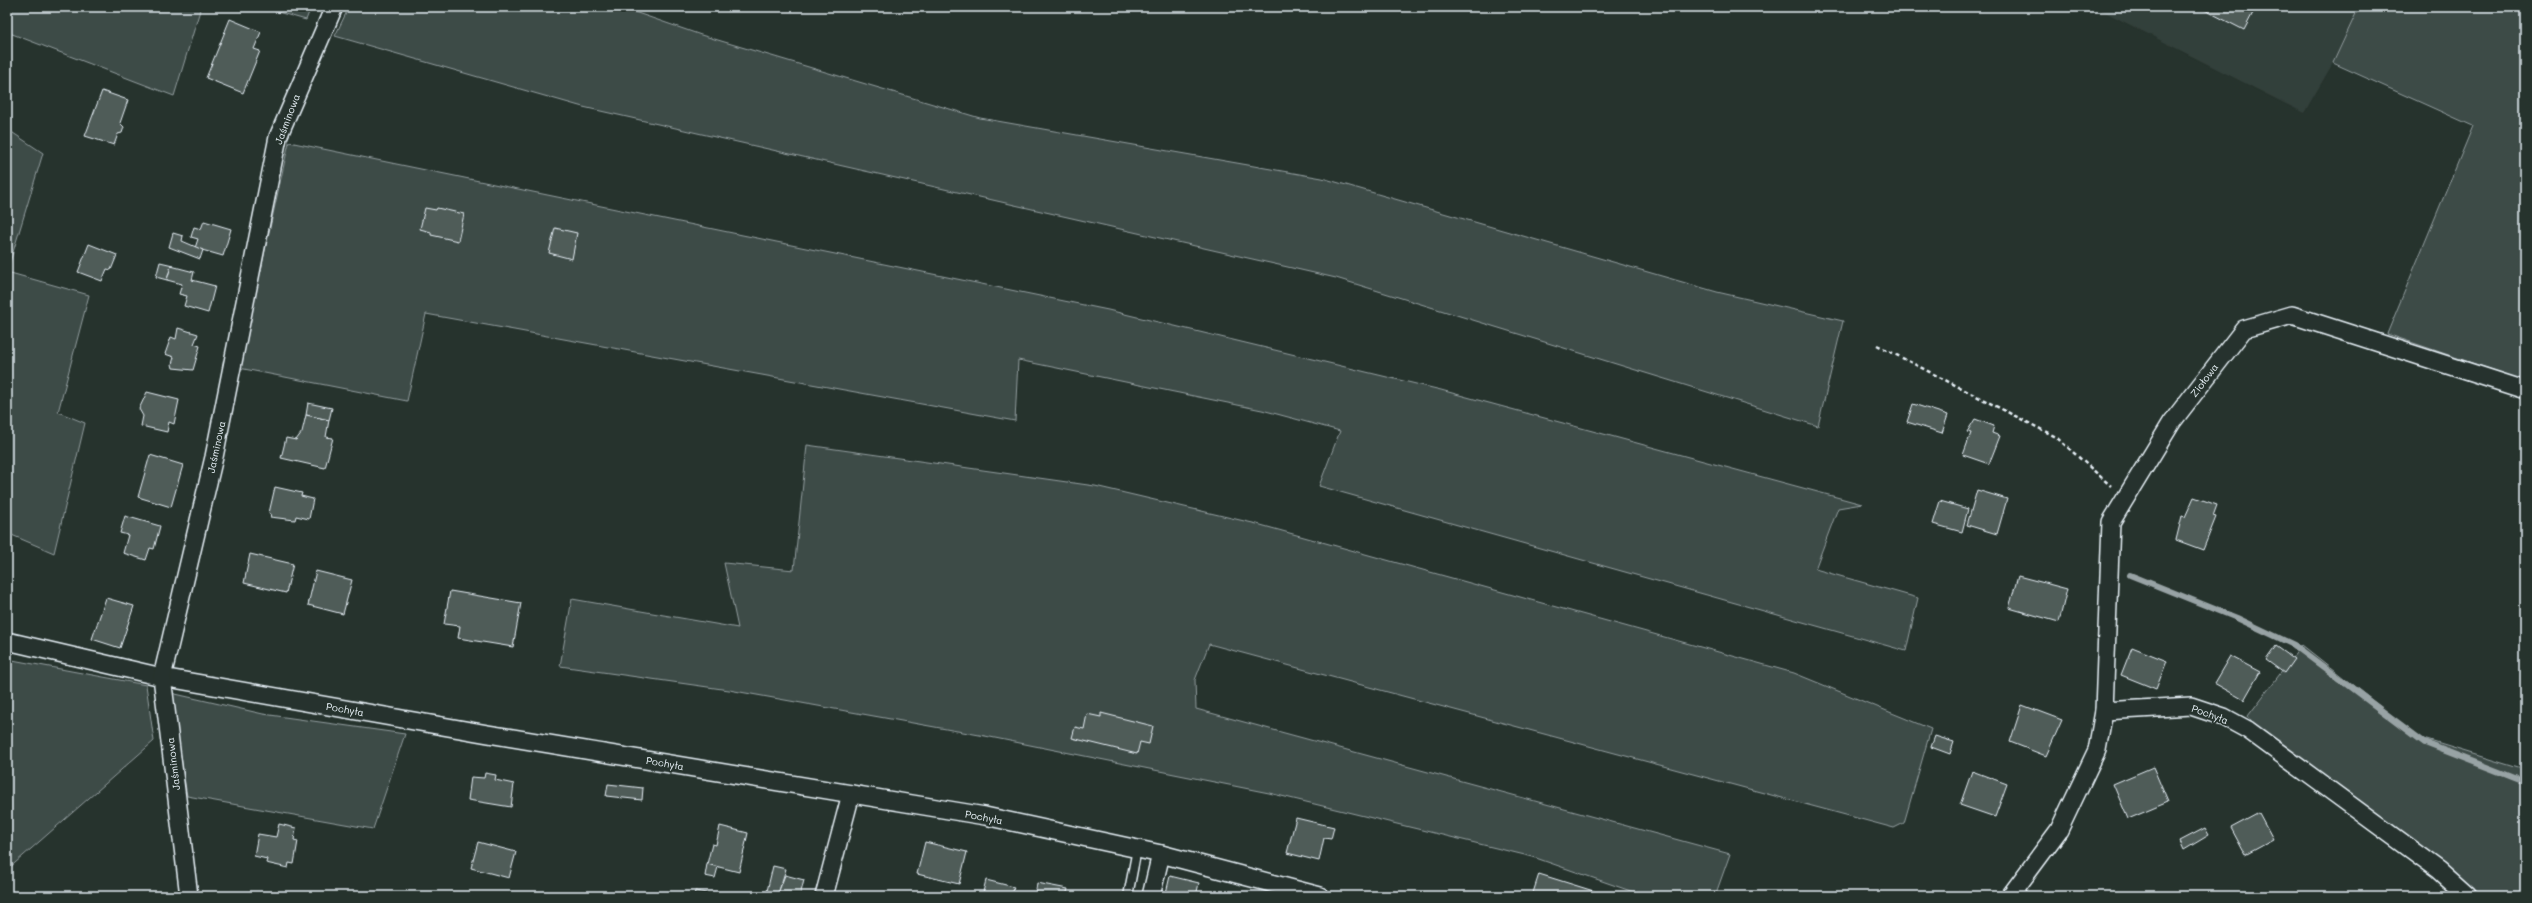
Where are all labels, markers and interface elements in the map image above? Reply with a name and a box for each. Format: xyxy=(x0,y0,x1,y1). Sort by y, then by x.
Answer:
street label: Jaśminowa xyxy=(271,92,303,146)
street label: Ziołowa xyxy=(2187,360,2221,400)
street label: Jaśminowa xyxy=(204,420,228,474)
street label: Pochyła xyxy=(325,699,365,719)
street label: Pochyła xyxy=(2190,701,2230,727)
street label: Jaśminowa xyxy=(163,737,183,791)
street label: Pochyła xyxy=(645,753,685,773)
street label: Pochyła xyxy=(964,806,1004,828)

